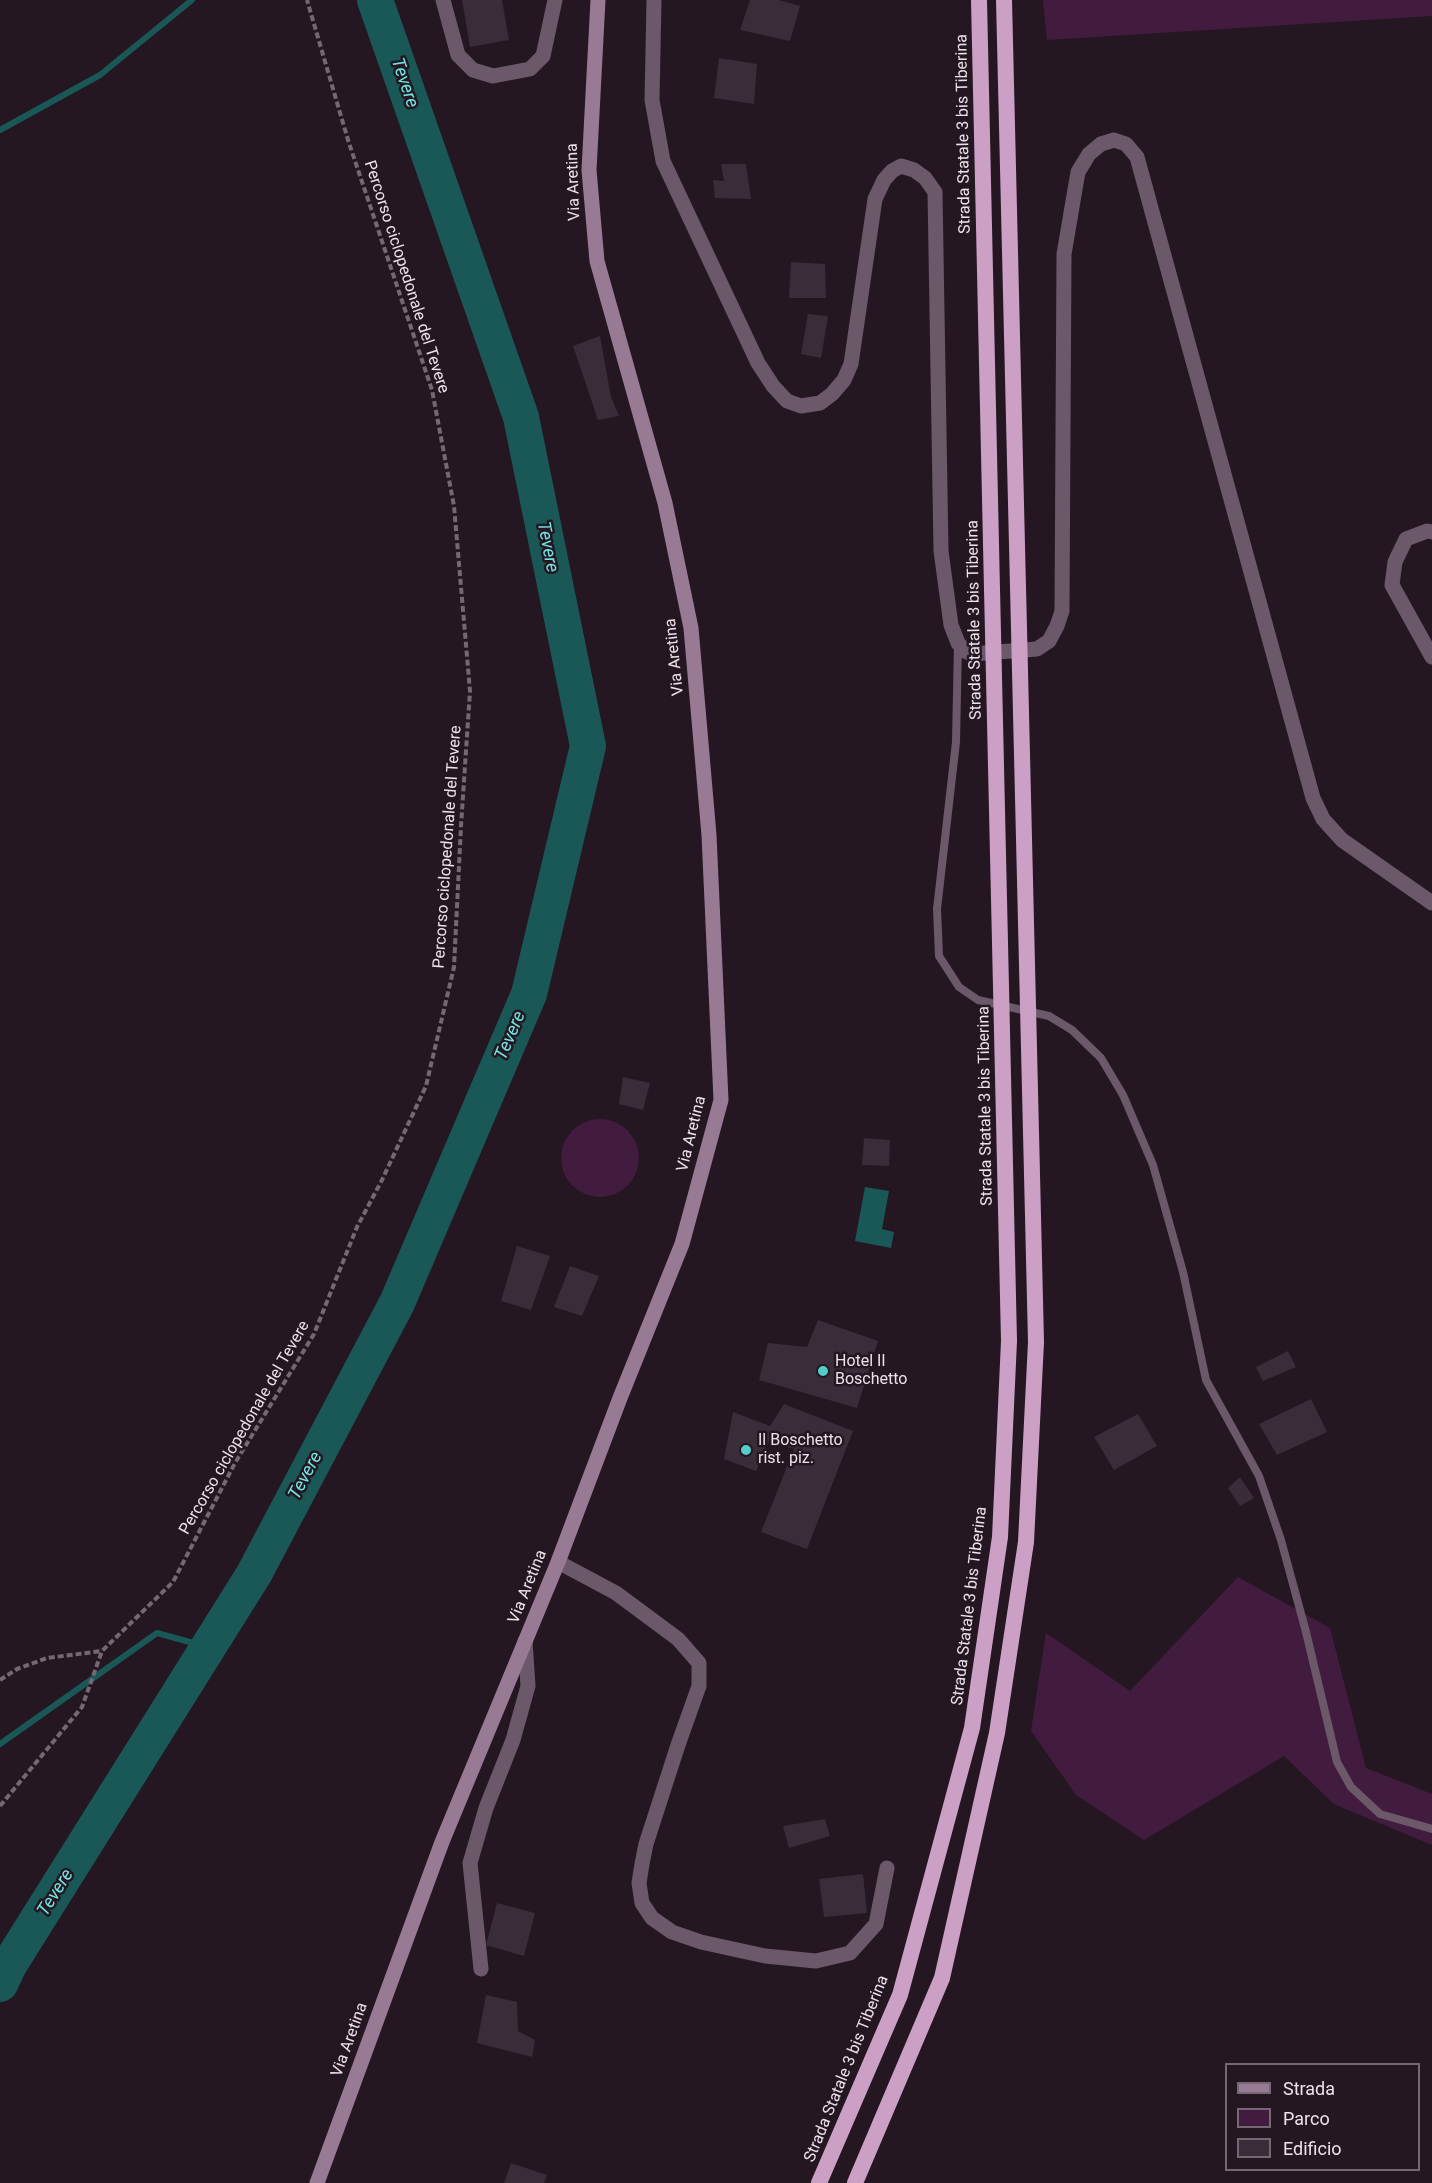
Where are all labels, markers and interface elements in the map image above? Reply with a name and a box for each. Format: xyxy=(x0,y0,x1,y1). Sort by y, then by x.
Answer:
street label: Strada Statale 3 bis Tiberina xyxy=(953,34,975,234)
water label: Tevere xyxy=(385,55,423,111)
street label: Via Aretina xyxy=(563,143,585,221)
street label: Percorso ciclopedonale del Tevere xyxy=(359,158,453,396)
water label: Tevere xyxy=(532,520,562,574)
street label: Strada Statale 3 bis Tiberina xyxy=(964,520,986,720)
street label: Via Aretina xyxy=(661,617,689,697)
street label: Percorso ciclopedonale del Tevere xyxy=(430,725,466,969)
street label: Strada Statale 3 bis Tiberina xyxy=(975,1006,997,1206)
water label: Tevere xyxy=(491,1008,531,1064)
street label: Via Aretina xyxy=(673,1094,711,1174)
street label: Percorso ciclopedonale del Tevere xyxy=(176,1318,314,1538)
place label: Hotel Il Boschetto xyxy=(835,1352,907,1390)
marker: Hotel Il Boschetto xyxy=(816,1364,830,1378)
place label: Il Boschetto rist. piz. xyxy=(758,1431,843,1469)
marker: Il Boschetto rist. piz. xyxy=(739,1443,753,1457)
water label: Tevere xyxy=(284,1448,328,1504)
street label: Strada Statale 3 bis Tiberina xyxy=(948,1506,992,1706)
street label: Via Aretina xyxy=(505,1547,551,1627)
water label: Tevere xyxy=(33,1866,79,1920)
street label: Strada Statale 3 bis Tiberina xyxy=(801,1973,893,2165)
street label: Via Aretina xyxy=(328,2000,372,2080)
legend xyxy=(1225,2063,1420,2171)
text: Strada xyxy=(1283,2078,1335,2099)
text: Parco xyxy=(1283,2108,1330,2129)
text: Edificio xyxy=(1283,2138,1342,2159)

